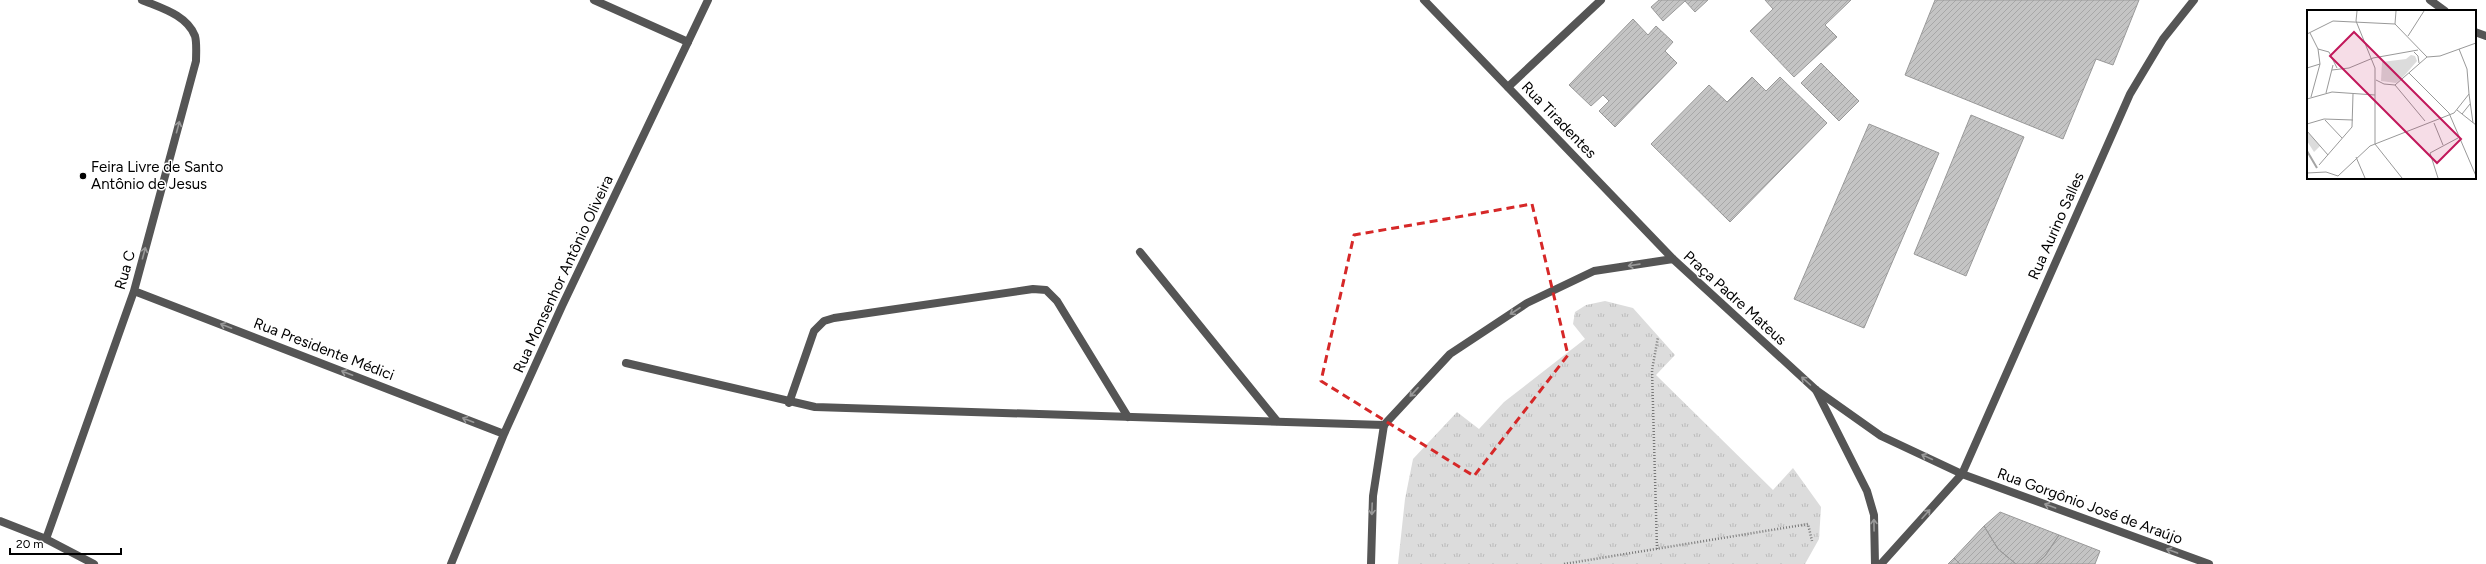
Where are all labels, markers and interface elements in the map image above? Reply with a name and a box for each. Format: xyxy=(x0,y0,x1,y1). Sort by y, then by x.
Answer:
inset map xyxy=(2307,10,2476,179)
street label: Rua Tiradentes xyxy=(1518,78,1600,162)
one-way arrow xyxy=(175,121,182,134)
place label: Feira Livre de Santo Antônio de Jesus xyxy=(91,158,224,193)
street label: Rua Aurino Salles xyxy=(2024,170,2088,282)
marker: Feira Livre de Santo Antônio de Jesus xyxy=(78,171,88,181)
street label: Rua Monsenhor Antônio Oliveira xyxy=(509,172,617,376)
one-way arrow xyxy=(141,247,149,260)
street label: Praça Padre Mateus xyxy=(1680,247,1790,349)
street label: Rua C xyxy=(111,248,139,292)
one-way arrow xyxy=(1628,261,1641,269)
one-way arrow xyxy=(1509,308,1521,316)
street label: Rua Presidente Médici xyxy=(251,314,397,384)
one-way arrow xyxy=(220,321,232,329)
one-way arrow xyxy=(341,368,353,376)
one-way arrow xyxy=(1800,376,1811,385)
one-way arrow xyxy=(1409,387,1419,397)
one-way arrow xyxy=(462,415,474,423)
one-way arrow xyxy=(1921,453,1933,460)
street label: Rua Gorgônio José de Araújo xyxy=(1995,464,2185,548)
one-way arrow xyxy=(1368,502,1376,515)
one-way arrow xyxy=(2044,502,2057,509)
one-way arrow xyxy=(1921,509,1931,519)
one-way arrow xyxy=(1870,519,1878,532)
scale bar xyxy=(10,530,121,556)
text: 20 m xyxy=(16,537,44,551)
one-way arrow xyxy=(2167,546,2179,554)

